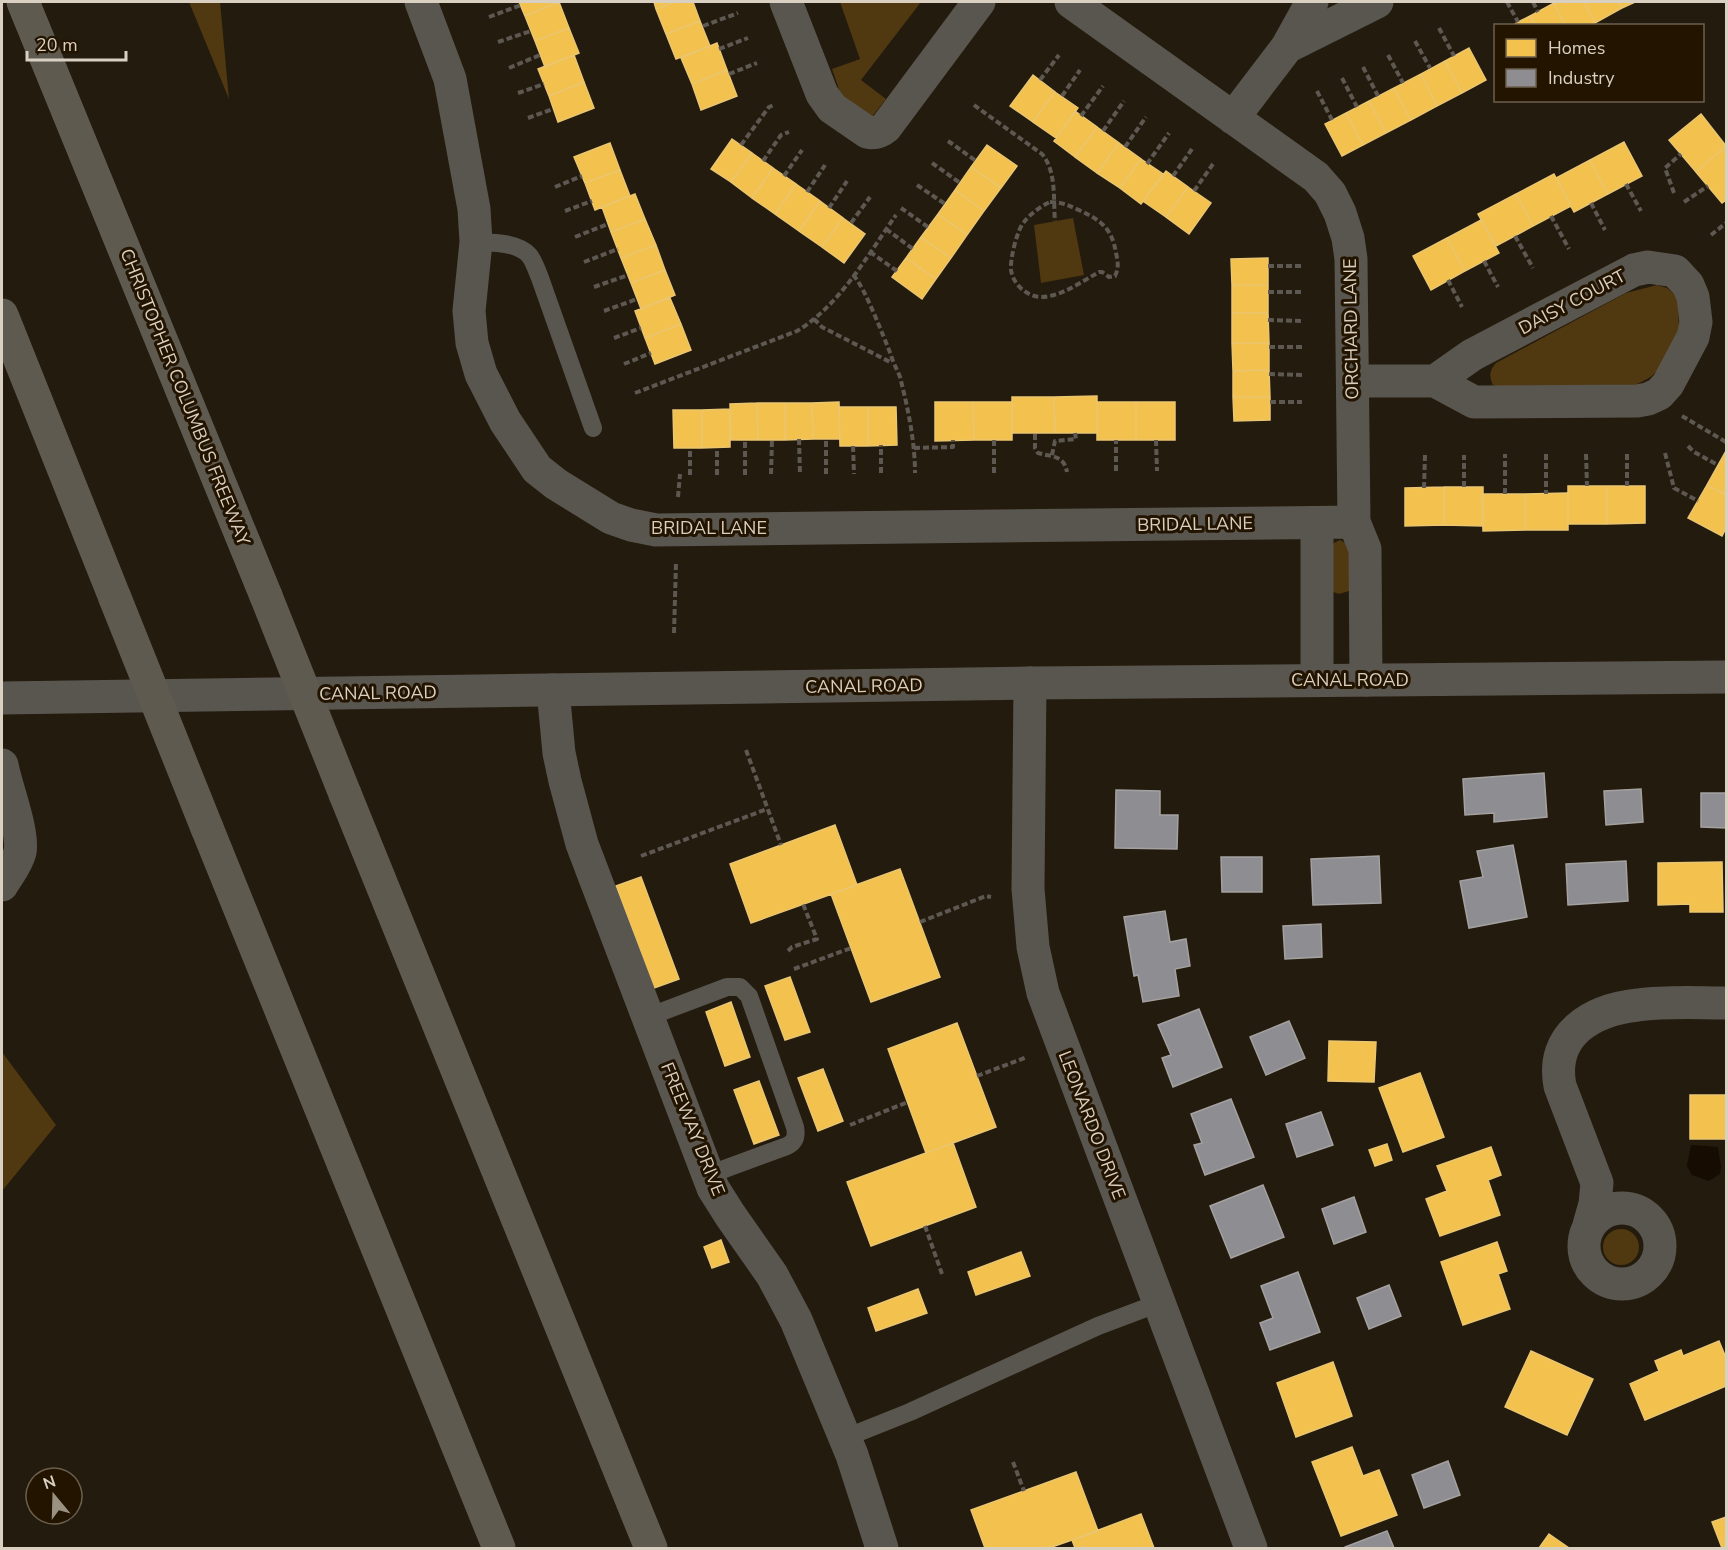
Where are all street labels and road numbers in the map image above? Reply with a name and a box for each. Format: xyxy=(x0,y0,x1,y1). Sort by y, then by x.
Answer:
street label: CHRISTOPHER COLUMBUS FREEWAY xyxy=(114,245,256,549)
street label: ORCHARD LANE xyxy=(1338,258,1364,400)
street label: DAISY COURT xyxy=(1514,264,1630,340)
street label: BRIDAL LANE xyxy=(1137,511,1253,537)
street label: BRIDAL LANE xyxy=(651,516,767,540)
street label: CANAL ROAD xyxy=(1291,668,1409,692)
street label: CANAL ROAD xyxy=(805,673,923,699)
street label: CANAL ROAD xyxy=(319,680,437,706)
street label: LEONARDO DRIVE xyxy=(1053,1047,1131,1203)
street label: FREEWAY DRIVE xyxy=(655,1059,731,1199)

